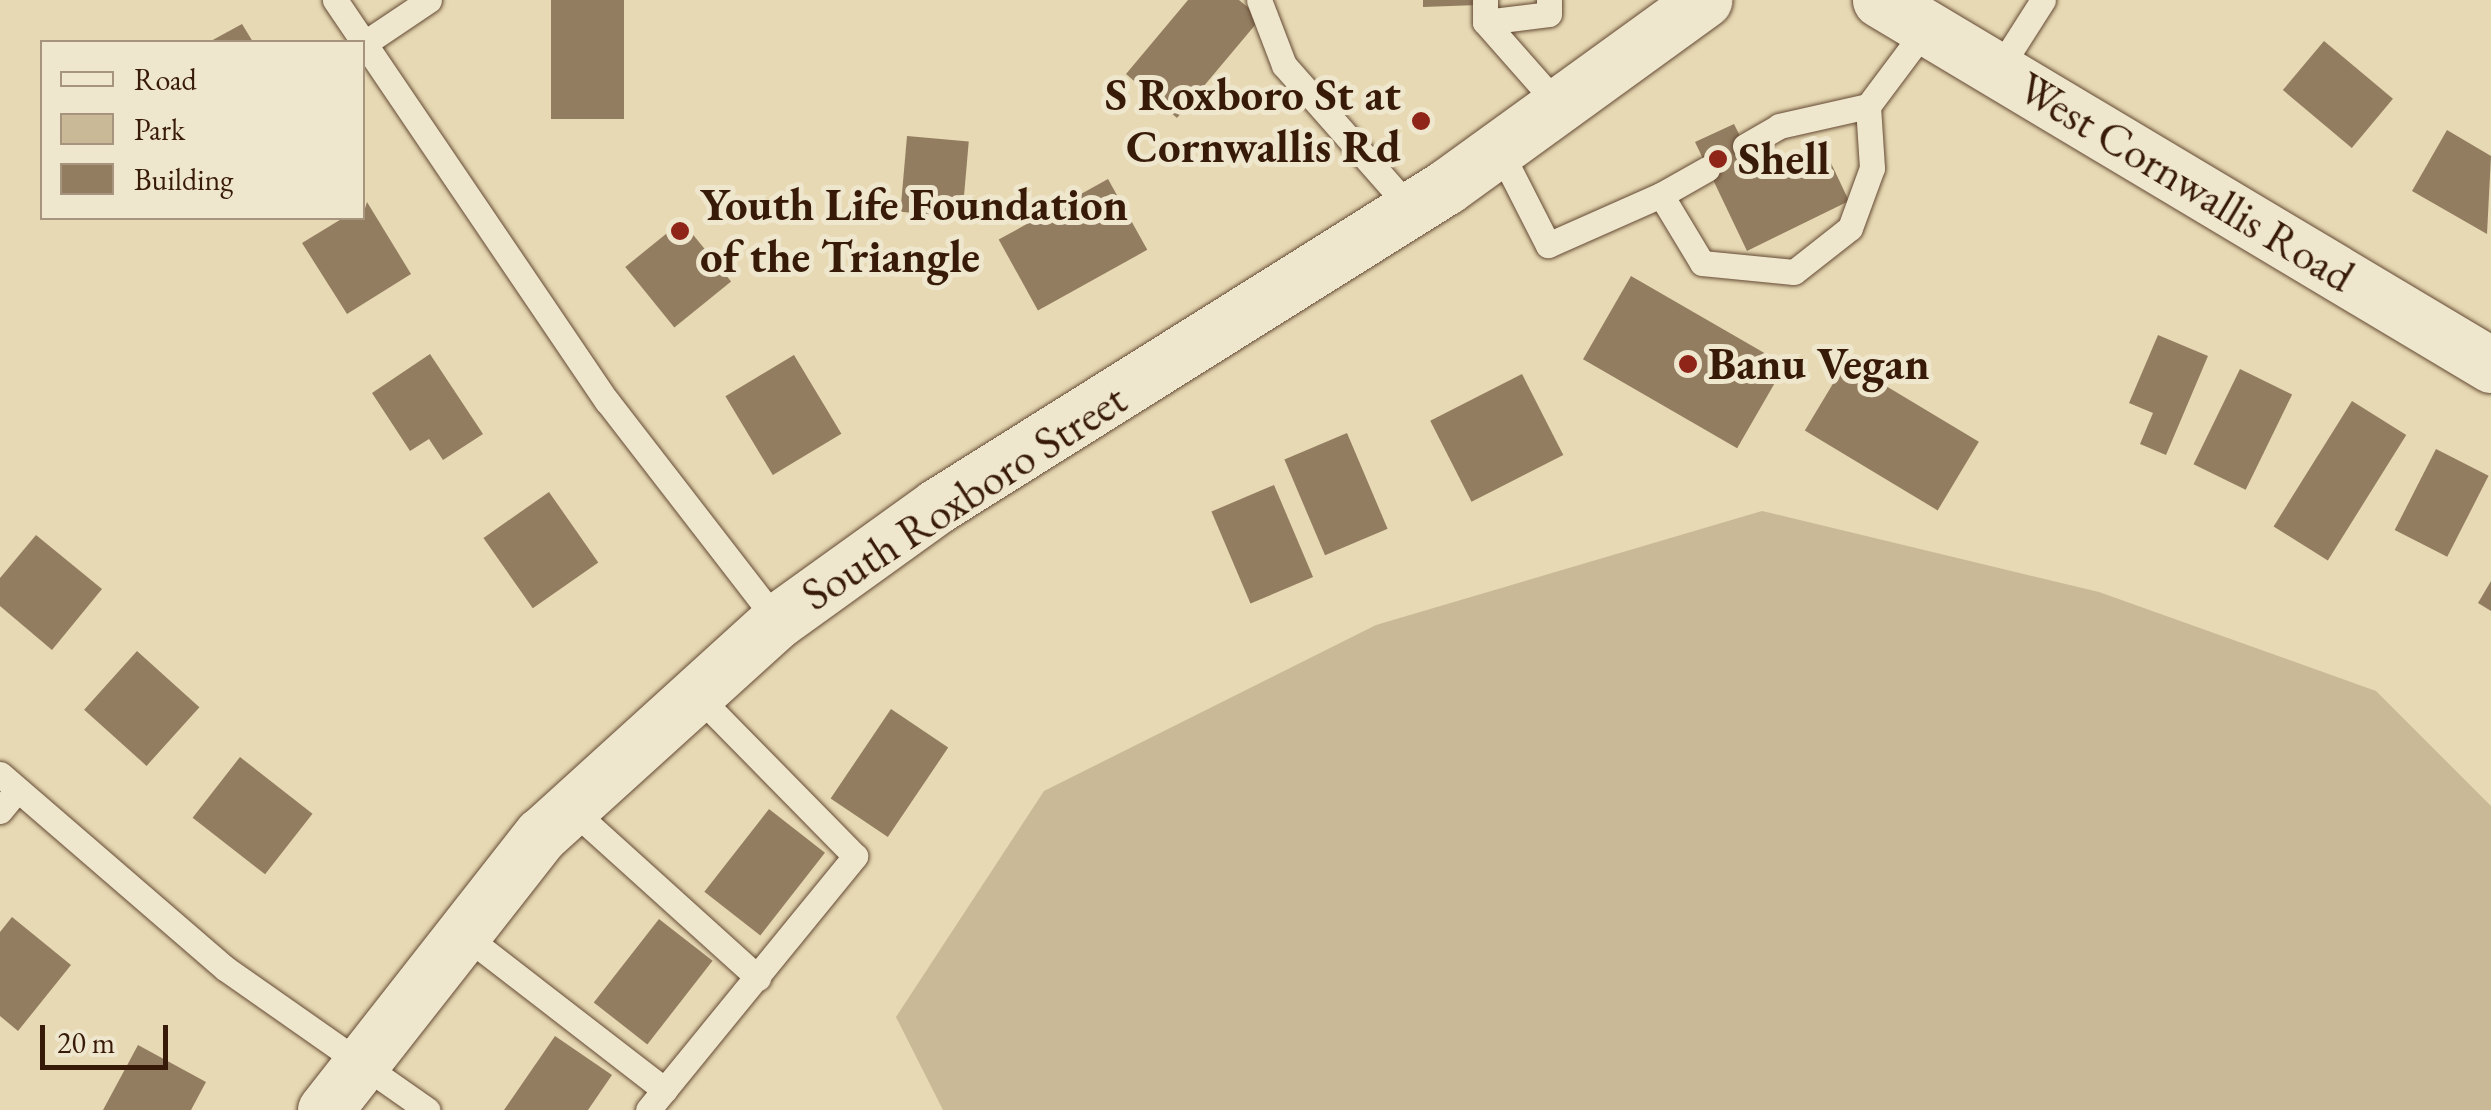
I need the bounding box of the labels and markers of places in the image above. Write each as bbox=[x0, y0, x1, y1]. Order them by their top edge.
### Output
place label: S Roxboro St at Cornwallis Rd bbox=[1105, 68, 1401, 174]
marker: S Roxboro St at Cornwallis Rd bbox=[1410, 110, 1432, 132]
place label: Shell bbox=[1738, 132, 1830, 186]
marker: Shell bbox=[1707, 148, 1729, 170]
place label: Youth Life Foundation of the Triangle bbox=[700, 178, 1128, 284]
marker: Youth Life Foundation of the Triangle bbox=[669, 220, 691, 242]
place label: Banu Vegan bbox=[1708, 337, 1930, 391]
marker: Banu Vegan bbox=[1677, 353, 1699, 375]

